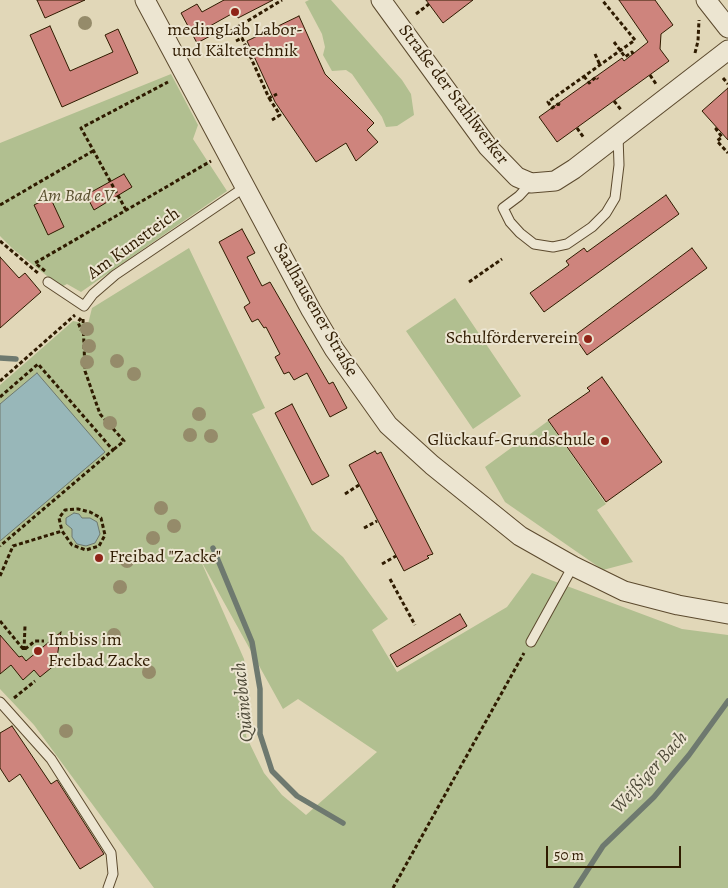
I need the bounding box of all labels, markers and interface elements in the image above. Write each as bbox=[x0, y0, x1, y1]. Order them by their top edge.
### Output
marker: medingLab Labor- und Kältetechnik bbox=[229, 6, 241, 18]
place label: medingLab Labor- und Kältetechnik bbox=[167, 20, 303, 62]
street label: Straße der Stahlwerker bbox=[393, 21, 513, 169]
park label: Am Bad e.V. bbox=[38, 186, 118, 208]
street label: Am Kunstteich bbox=[84, 203, 184, 285]
street label: Saalhausener Straße bbox=[268, 239, 362, 381]
place label: Schulförderverein bbox=[446, 328, 578, 350]
marker: Schulförderverein bbox=[582, 333, 594, 345]
place label: Glückauf-Grundschule bbox=[427, 430, 595, 452]
marker: Glückauf-Grundschule bbox=[599, 435, 611, 447]
place label: Freibad "Zacke" bbox=[109, 547, 221, 569]
marker: Freibad "Zacke" bbox=[93, 552, 105, 564]
place label: Imbiss im Freibad Zacke bbox=[48, 630, 150, 672]
marker: Imbiss im Freibad Zacke bbox=[32, 645, 44, 657]
water label: Quänebach bbox=[228, 661, 260, 743]
water label: Weißiger Bach bbox=[607, 727, 693, 819]
scale bar bbox=[548, 836, 683, 868]
text: 50 m bbox=[554, 845, 584, 865]

